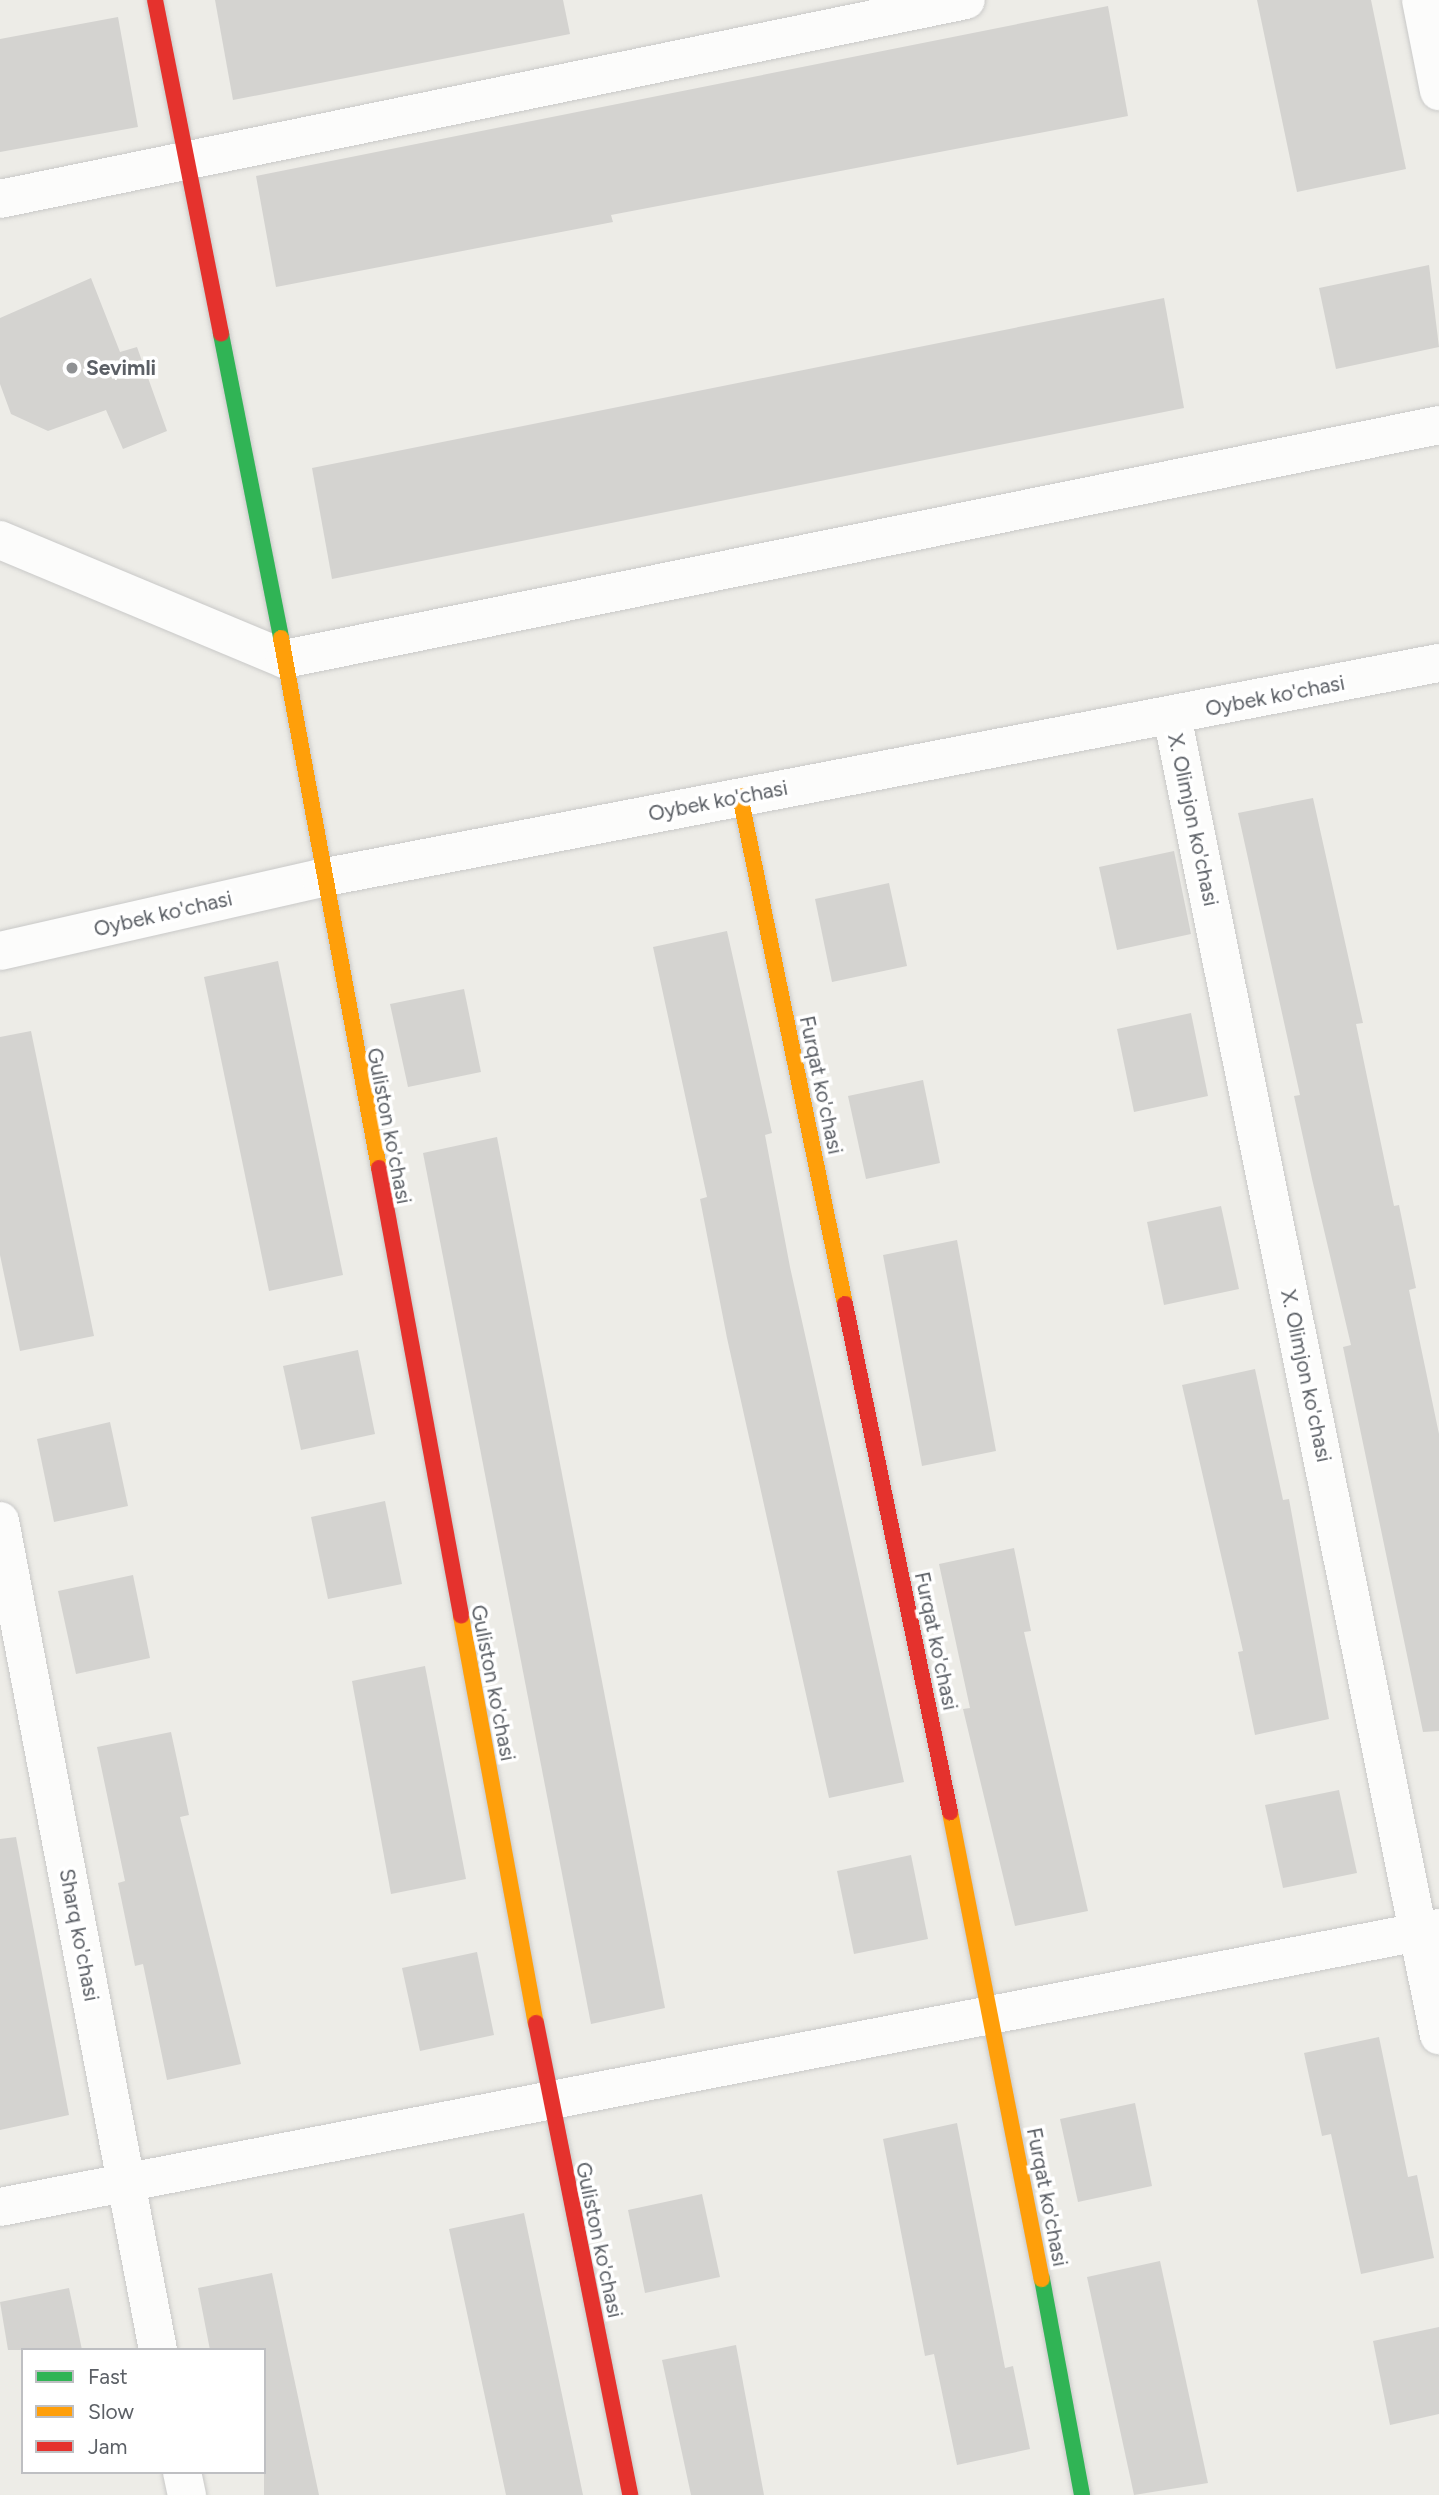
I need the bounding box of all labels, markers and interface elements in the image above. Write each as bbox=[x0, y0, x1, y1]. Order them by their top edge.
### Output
place label: Sevimli bbox=[86, 355, 156, 381]
marker: Sevimli bbox=[64, 360, 80, 376]
street label: Oybek ko'chasi bbox=[1203, 670, 1347, 722]
street label: X. Olimjon ko'chasi bbox=[1162, 731, 1224, 909]
street label: Oybek ko'chasi bbox=[646, 775, 790, 827]
street label: Oybek ko'chasi bbox=[91, 886, 235, 942]
street label: Furqat ko'chasi bbox=[794, 1014, 848, 1156]
street label: Guliston ko'chasi bbox=[361, 1046, 417, 1206]
street label: X. Olimjon ko'chasi bbox=[1275, 1287, 1337, 1465]
street label: Furqat ko'chasi bbox=[909, 1570, 963, 1712]
street label: Guliston ko'chasi bbox=[465, 1603, 521, 1763]
street label: Sharq ko'chasi bbox=[54, 1867, 104, 2003]
street label: Furqat ko'chasi bbox=[1021, 2126, 1073, 2268]
street label: Guliston ko'chasi bbox=[570, 2160, 628, 2320]
legend bbox=[21, 2348, 266, 2474]
text: Fast bbox=[88, 2364, 128, 2389]
text: Slow bbox=[88, 2399, 134, 2424]
text: Jam bbox=[88, 2434, 127, 2459]

